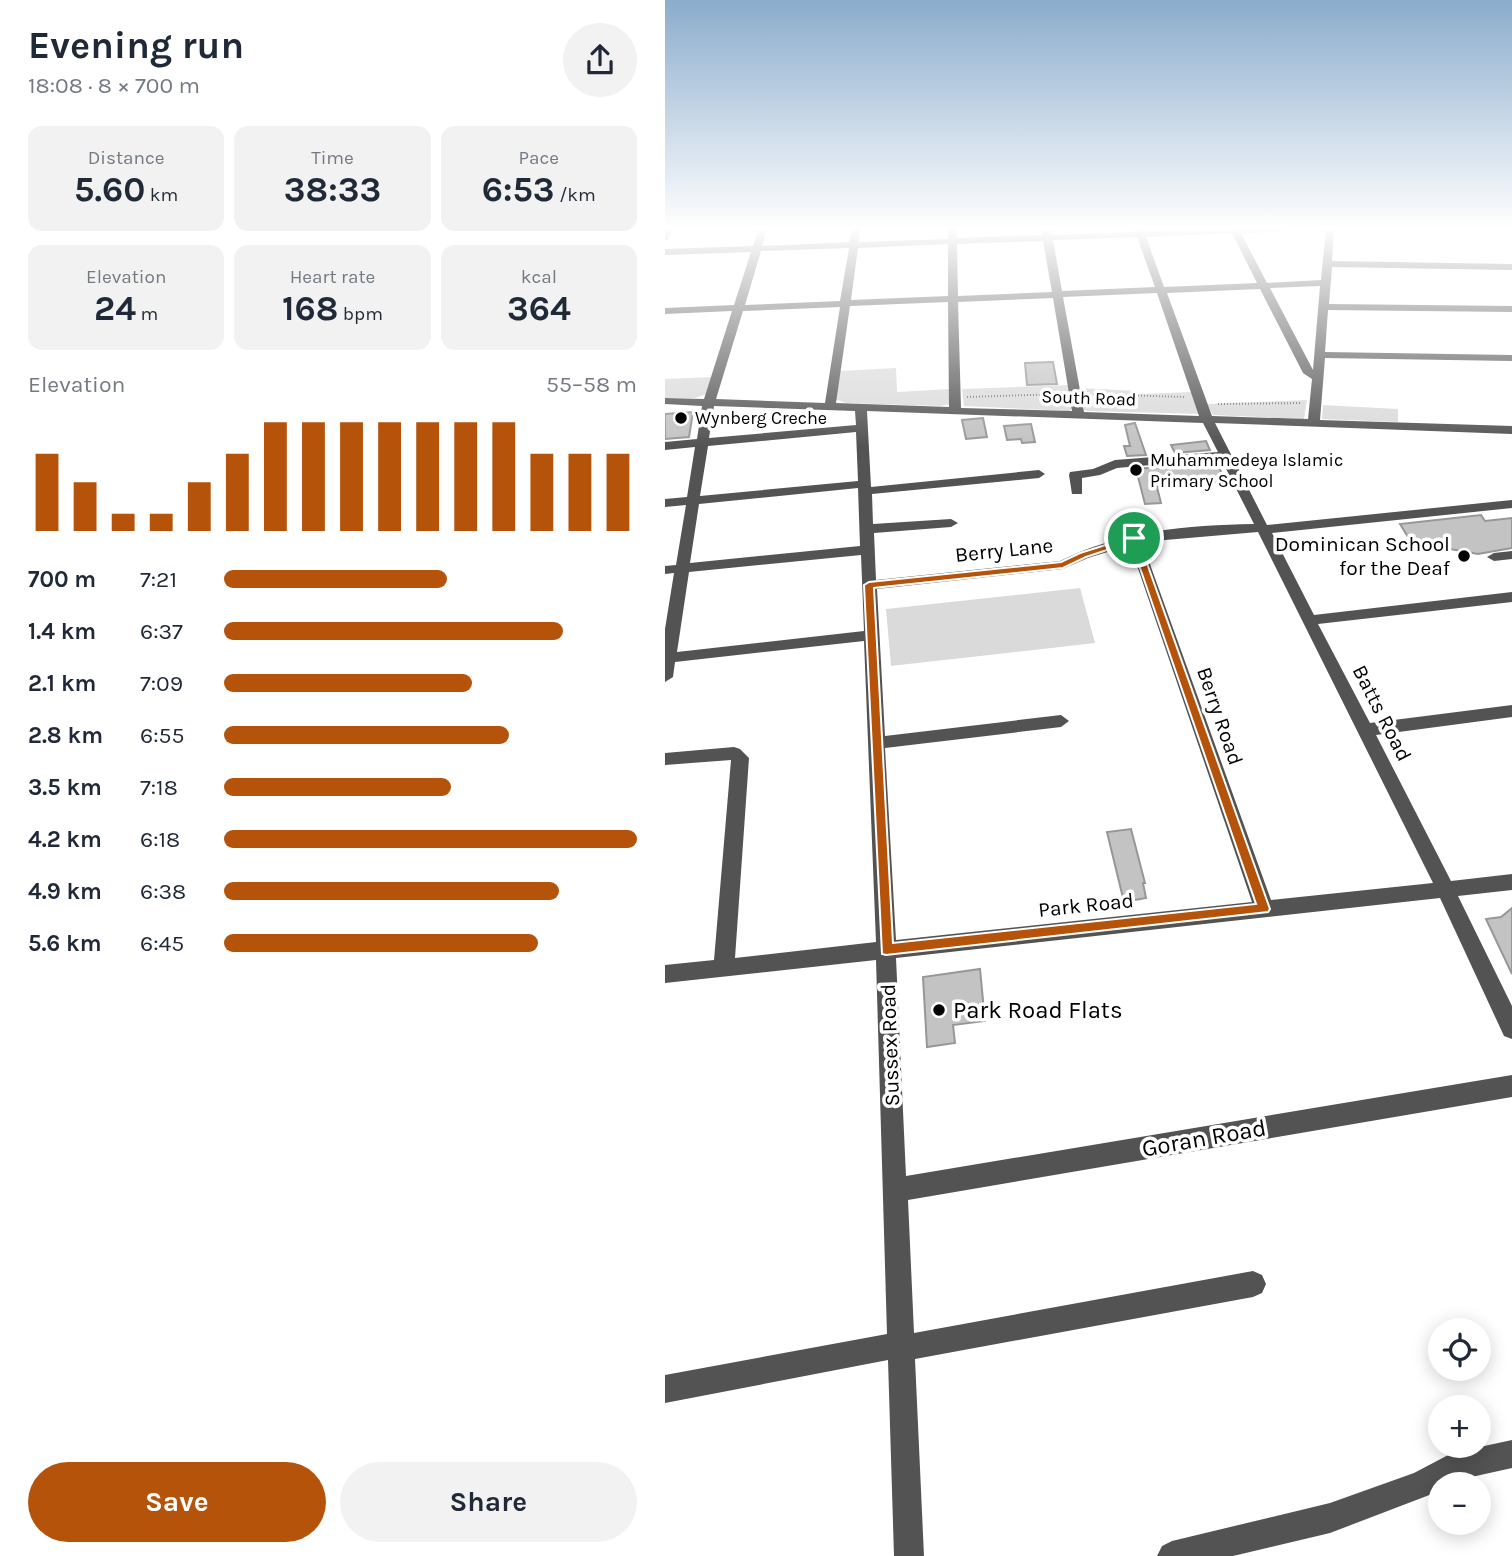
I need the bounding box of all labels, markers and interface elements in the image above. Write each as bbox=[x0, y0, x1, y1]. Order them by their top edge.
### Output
text: Evening run bbox=[28, 23, 244, 68]
button: share bbox=[563, 23, 637, 97]
text: 18:08 · 8 × 700 m bbox=[28, 72, 200, 99]
text: Distance bbox=[88, 147, 165, 169]
text: Time bbox=[311, 147, 354, 169]
text: Pace bbox=[519, 147, 559, 169]
text: 5.60 bbox=[74, 169, 145, 210]
text: 38:33 bbox=[284, 169, 381, 210]
text: 6:53 bbox=[482, 169, 555, 210]
text: km bbox=[145, 184, 178, 206]
text: /km bbox=[555, 184, 596, 206]
text: Elevation bbox=[86, 266, 166, 288]
text: Heart rate bbox=[290, 266, 375, 288]
text: kcal bbox=[521, 266, 557, 288]
text: 24 bbox=[94, 288, 136, 329]
text: 168 bbox=[282, 288, 338, 329]
text: 364 bbox=[507, 288, 571, 329]
text: m bbox=[136, 303, 158, 325]
text: bpm bbox=[338, 303, 383, 325]
text: Elevation bbox=[28, 371, 125, 398]
text: 55–58 m bbox=[546, 371, 637, 398]
street label: South Road bbox=[1041, 385, 1137, 411]
place label: Wynberg Creche bbox=[695, 407, 827, 429]
marker: Wynberg Creche bbox=[673, 410, 689, 426]
place label: Muhammedeya Islamic Primary School bbox=[1150, 449, 1343, 492]
marker: Muhammedeya Islamic Primary School bbox=[1128, 462, 1144, 478]
pin bbox=[1104, 508, 1164, 568]
icon: arrive bbox=[1115, 519, 1153, 557]
place label: Dominican School for the Deaf bbox=[1275, 532, 1451, 580]
street label: Berry Lane bbox=[954, 533, 1054, 567]
marker: Dominican School for the Deaf bbox=[1456, 548, 1472, 564]
text: 700 m bbox=[28, 566, 96, 593]
text: 7:21 bbox=[140, 566, 177, 593]
text: 1.4 km bbox=[28, 618, 96, 645]
text: 6:37 bbox=[140, 618, 183, 645]
street label: Batts Road bbox=[1348, 661, 1416, 765]
street label: Berry Road bbox=[1192, 664, 1248, 768]
text: 2.1 km bbox=[28, 670, 96, 697]
text: 7:09 bbox=[140, 670, 183, 697]
text: 2.8 km bbox=[28, 722, 103, 749]
text: 6:55 bbox=[140, 722, 184, 749]
text: 3.5 km bbox=[28, 774, 102, 801]
text: 7:18 bbox=[140, 774, 178, 801]
text: 4.2 km bbox=[28, 826, 102, 853]
text: 6:18 bbox=[140, 826, 180, 853]
text: 4.9 km bbox=[28, 878, 102, 905]
text: 6:38 bbox=[140, 878, 186, 905]
street label: Park Road bbox=[1037, 888, 1135, 922]
text: 5.6 km bbox=[28, 930, 102, 957]
text: 6:45 bbox=[140, 930, 184, 957]
street label: Sussex Road bbox=[876, 983, 904, 1107]
place label: Park Road Flats bbox=[953, 996, 1123, 1024]
marker: Park Road Flats bbox=[931, 1002, 947, 1018]
street label: Goran Road bbox=[1140, 1113, 1268, 1163]
map controls bbox=[1428, 1318, 1491, 1535]
button: locate bbox=[1428, 1318, 1491, 1381]
button: + bbox=[1428, 1395, 1491, 1458]
button: Save bbox=[28, 1462, 326, 1542]
button: Share bbox=[340, 1462, 637, 1542]
button: − bbox=[1428, 1472, 1491, 1535]

